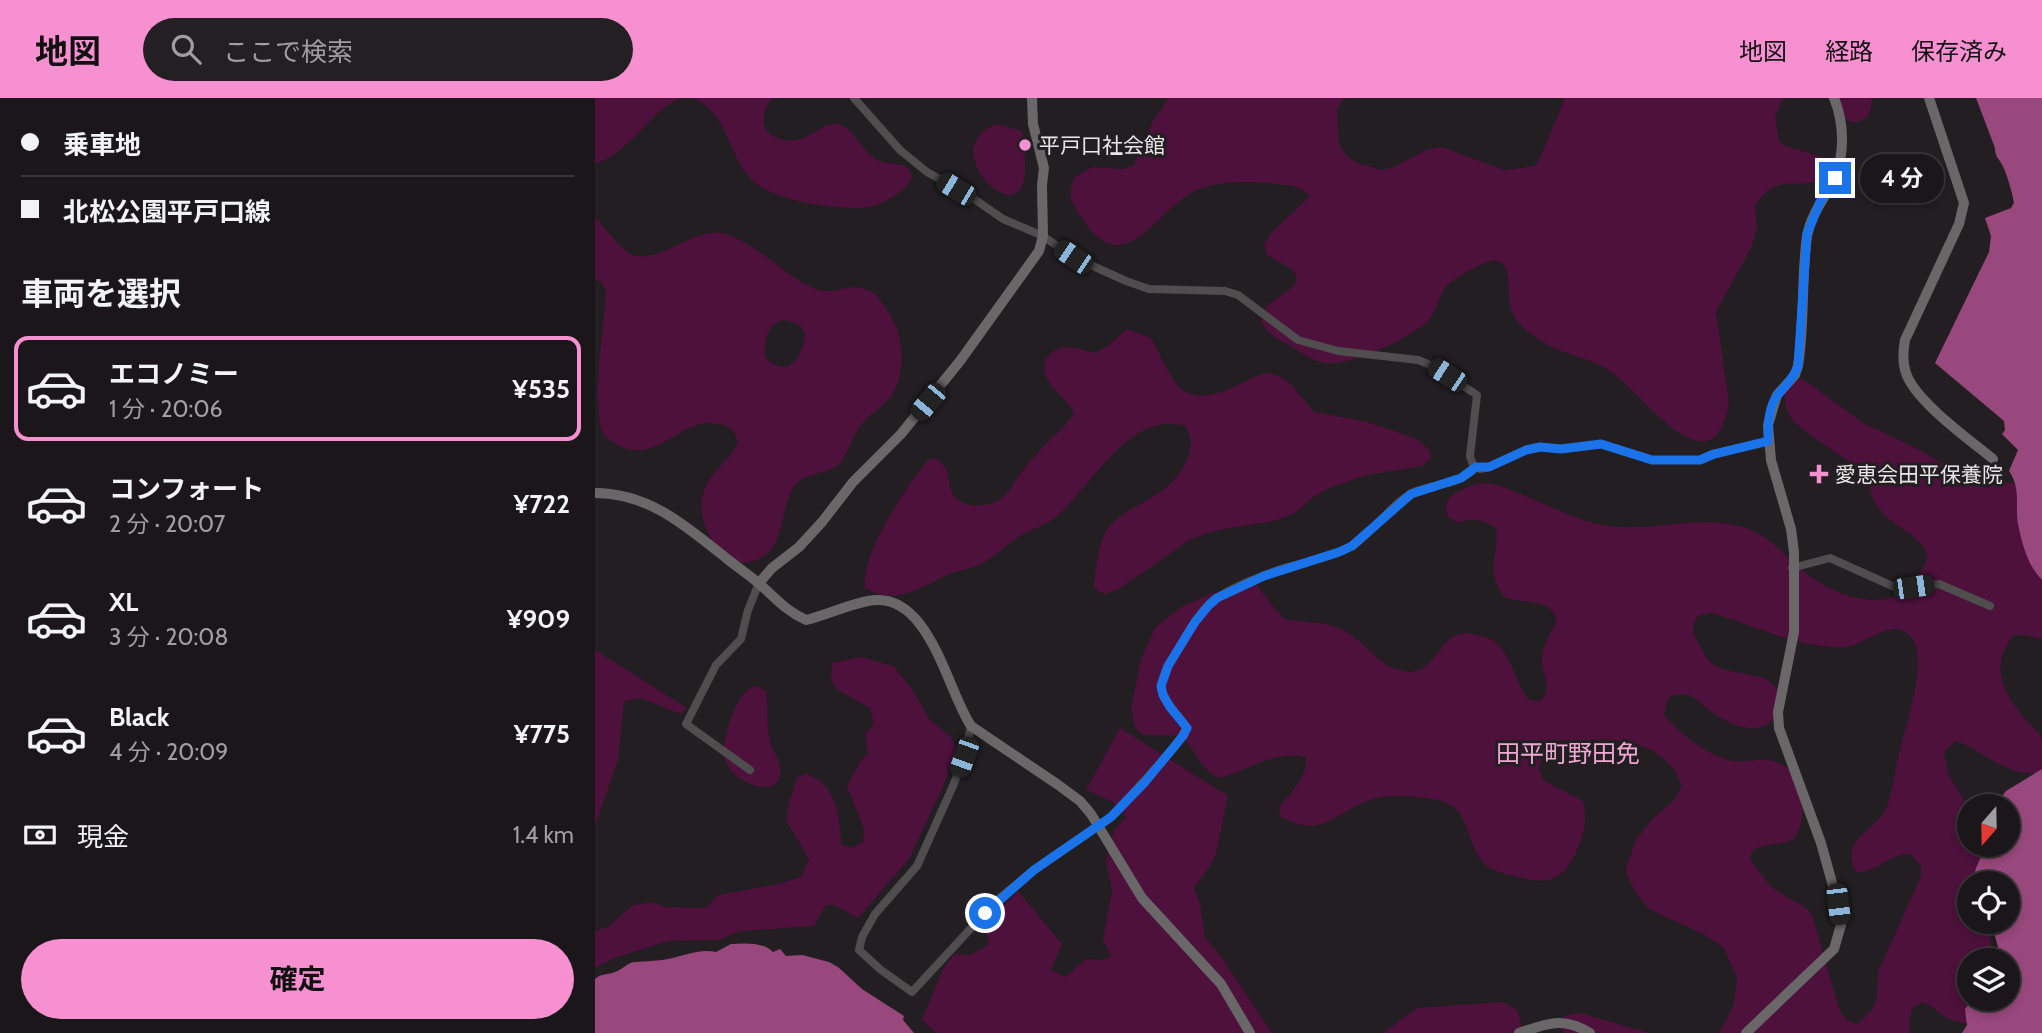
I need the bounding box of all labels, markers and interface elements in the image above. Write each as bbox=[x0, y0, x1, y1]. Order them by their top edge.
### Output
search box bbox=[143, 18, 633, 81]
icon: search bbox=[167, 30, 205, 68]
text: 地図 bbox=[35, 31, 101, 71]
text: ここで検索 bbox=[223, 36, 353, 68]
text: 地図 bbox=[1739, 37, 1787, 66]
text: 経路 bbox=[1825, 37, 1873, 66]
text: 保存済み bbox=[1911, 37, 2007, 66]
text: 乗車地 bbox=[63, 129, 141, 161]
place label: 平戸口社会館 bbox=[1039, 133, 1165, 158]
marker: 平戸口社会館 bbox=[1017, 137, 1033, 153]
callout: 4 分 bbox=[1859, 154, 1943, 202]
route end bbox=[1819, 162, 1851, 194]
text: 4 分 bbox=[1881, 164, 1923, 192]
car bbox=[933, 169, 980, 209]
text: 北松公園平戸口線 bbox=[63, 196, 271, 228]
car bbox=[1050, 237, 1097, 277]
text: 車両を選択 bbox=[21, 274, 181, 313]
car bbox=[1424, 355, 1471, 395]
icon: car bbox=[25, 357, 88, 420]
text: エコノミー bbox=[109, 358, 239, 390]
text: ¥535 bbox=[512, 373, 570, 405]
car bbox=[907, 379, 950, 425]
text: 1 分 · 20:06 bbox=[109, 395, 223, 423]
place label: 愛恵会田平保養院 bbox=[1835, 462, 2003, 487]
marker: 愛恵会田平保養院 bbox=[1809, 464, 1829, 484]
icon: car bbox=[25, 472, 88, 535]
text: コンフォート bbox=[109, 473, 264, 505]
text: ¥722 bbox=[514, 488, 570, 520]
text: 2 分 · 20:07 bbox=[109, 510, 225, 538]
car bbox=[1891, 574, 1936, 600]
text: XL bbox=[109, 586, 138, 618]
icon: car bbox=[25, 587, 88, 650]
text: ¥909 bbox=[507, 603, 570, 635]
text: 3 分 · 20:08 bbox=[109, 623, 228, 651]
text: Black bbox=[109, 701, 169, 733]
icon: car bbox=[25, 702, 88, 765]
text: ¥775 bbox=[514, 718, 570, 750]
car bbox=[947, 734, 982, 780]
text: 4 分 · 20:09 bbox=[109, 738, 228, 766]
district label: 田平町野田免 bbox=[1496, 739, 1640, 768]
north arrow bbox=[1957, 794, 2019, 858]
map controls bbox=[1957, 794, 2020, 1011]
icon: cash bbox=[21, 816, 59, 854]
text: 現金 bbox=[77, 821, 129, 853]
text: 1.4 km bbox=[513, 821, 574, 849]
button: locate bbox=[1957, 871, 2020, 934]
car bbox=[1826, 882, 1851, 926]
route start bbox=[969, 897, 1001, 929]
button: 確定 bbox=[21, 939, 574, 1019]
button: layers bbox=[1957, 948, 2020, 1011]

